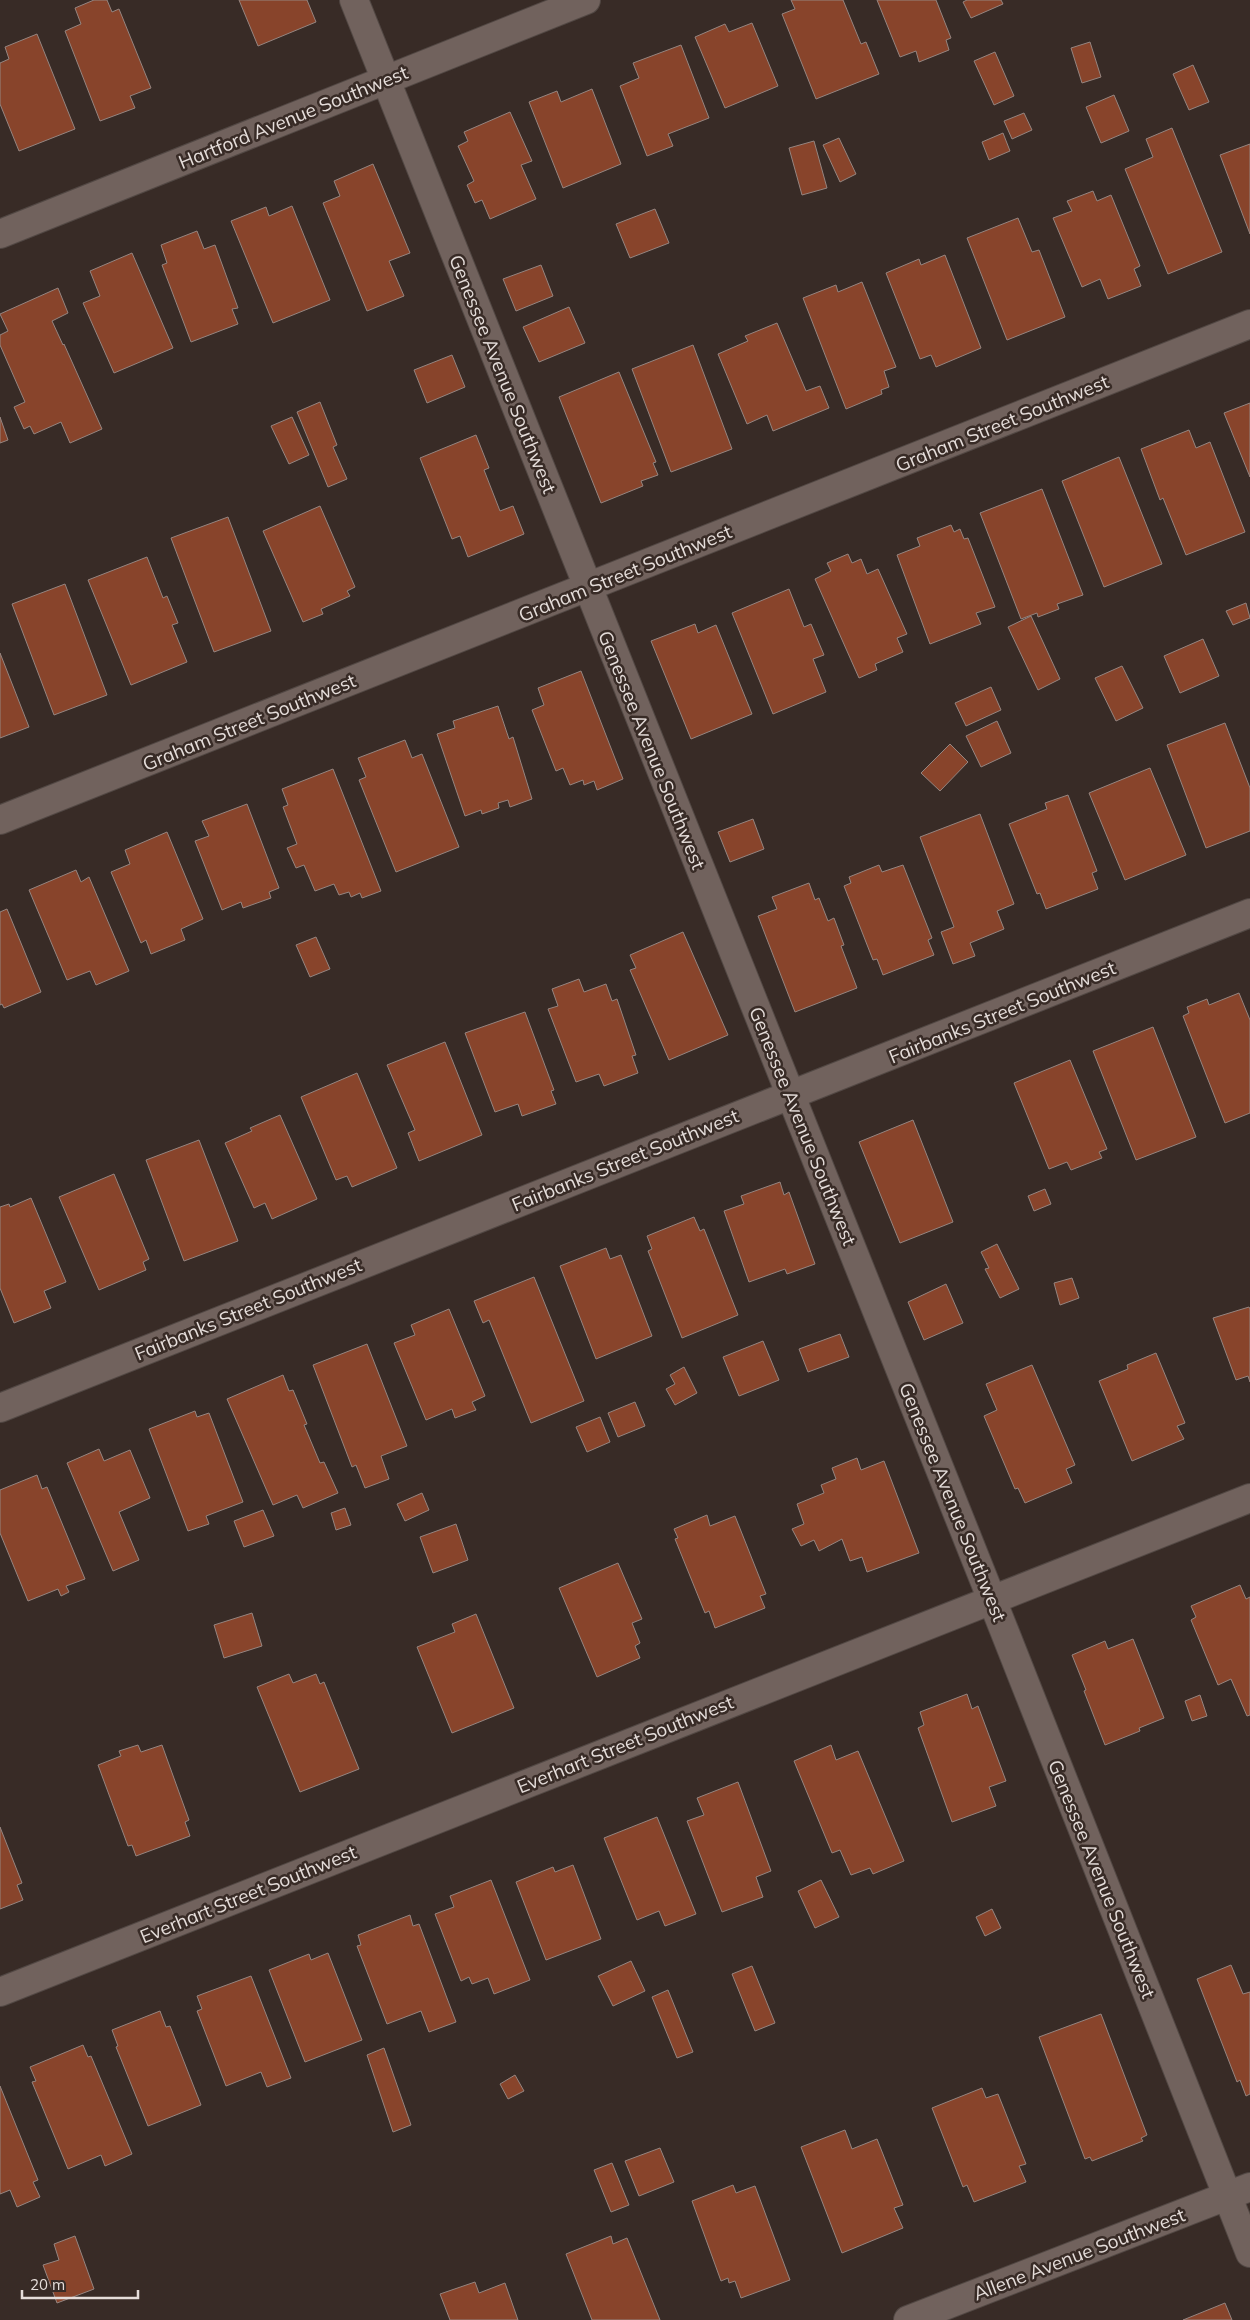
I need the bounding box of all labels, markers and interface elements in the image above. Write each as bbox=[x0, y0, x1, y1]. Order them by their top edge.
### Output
street label: Hartford Avenue Southwest bbox=[175, 60, 412, 174]
street label: Genessee Avenue Southwest bbox=[444, 251, 562, 497]
street label: Graham Street Southwest bbox=[892, 369, 1112, 477]
street label: Graham Street Southwest bbox=[515, 519, 735, 627]
street label: Genessee Avenue Southwest bbox=[593, 627, 711, 873]
street label: Graham Street Southwest bbox=[139, 668, 359, 776]
street label: Fairbanks Street Southwest bbox=[885, 955, 1119, 1069]
street label: Genessee Avenue Southwest bbox=[744, 1003, 862, 1249]
street label: Fairbanks Street Southwest bbox=[508, 1103, 742, 1217]
street label: Fairbanks Street Southwest bbox=[131, 1252, 365, 1366]
street label: Genessee Avenue Southwest bbox=[894, 1379, 1012, 1625]
street label: Everhart Street Southwest bbox=[513, 1689, 737, 1798]
street label: Genessee Avenue Southwest bbox=[1043, 1756, 1161, 2002]
street label: Everhart Street Southwest bbox=[136, 1839, 360, 1948]
street label: Allene Avenue Southwest bbox=[970, 2202, 1189, 2306]
scale bar bbox=[22, 2268, 139, 2300]
text: 20 m bbox=[30, 2275, 65, 2294]

